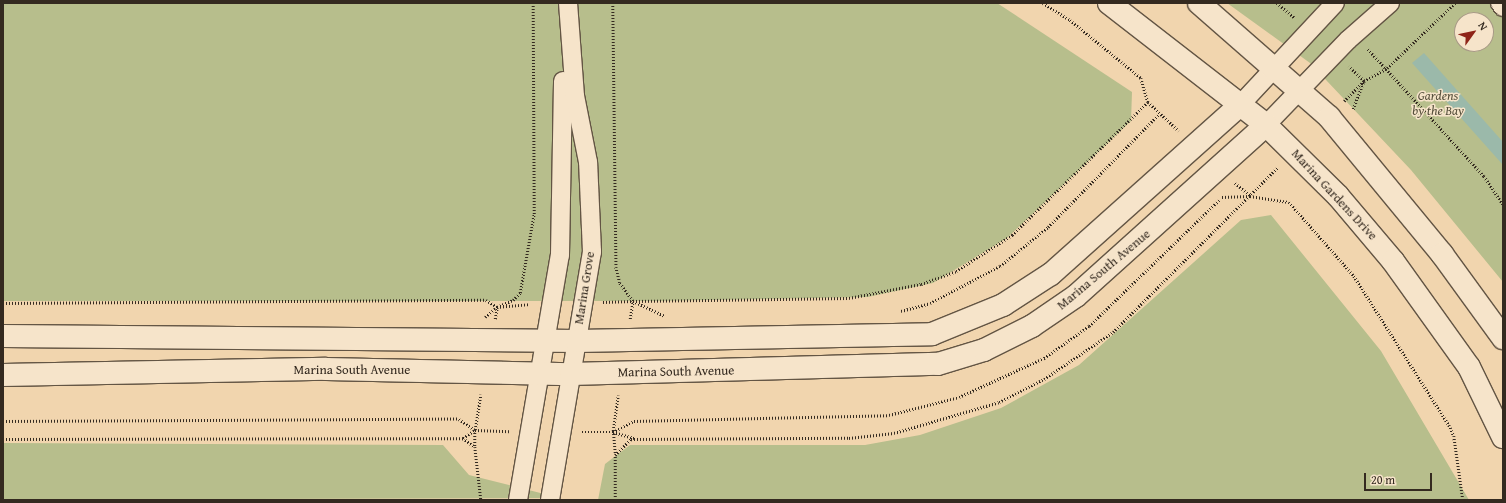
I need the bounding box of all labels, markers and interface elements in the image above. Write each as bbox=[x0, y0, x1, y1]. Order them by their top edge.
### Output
north arrow bbox=[1454, 12, 1494, 52]
text: N bbox=[1475, 19, 1492, 33]
park label: Gardens by the Bay bbox=[1412, 89, 1464, 120]
street label: Marina Gardens Drive bbox=[1288, 146, 1380, 244]
street label: Marina South Avenue bbox=[1054, 226, 1154, 314]
street label: Marina Grove bbox=[572, 250, 598, 326]
street label: Marina South Avenue bbox=[294, 362, 410, 378]
street label: Marina South Avenue bbox=[617, 363, 735, 381]
scale bar bbox=[1366, 465, 1434, 491]
text: 20 m bbox=[1371, 471, 1395, 488]

